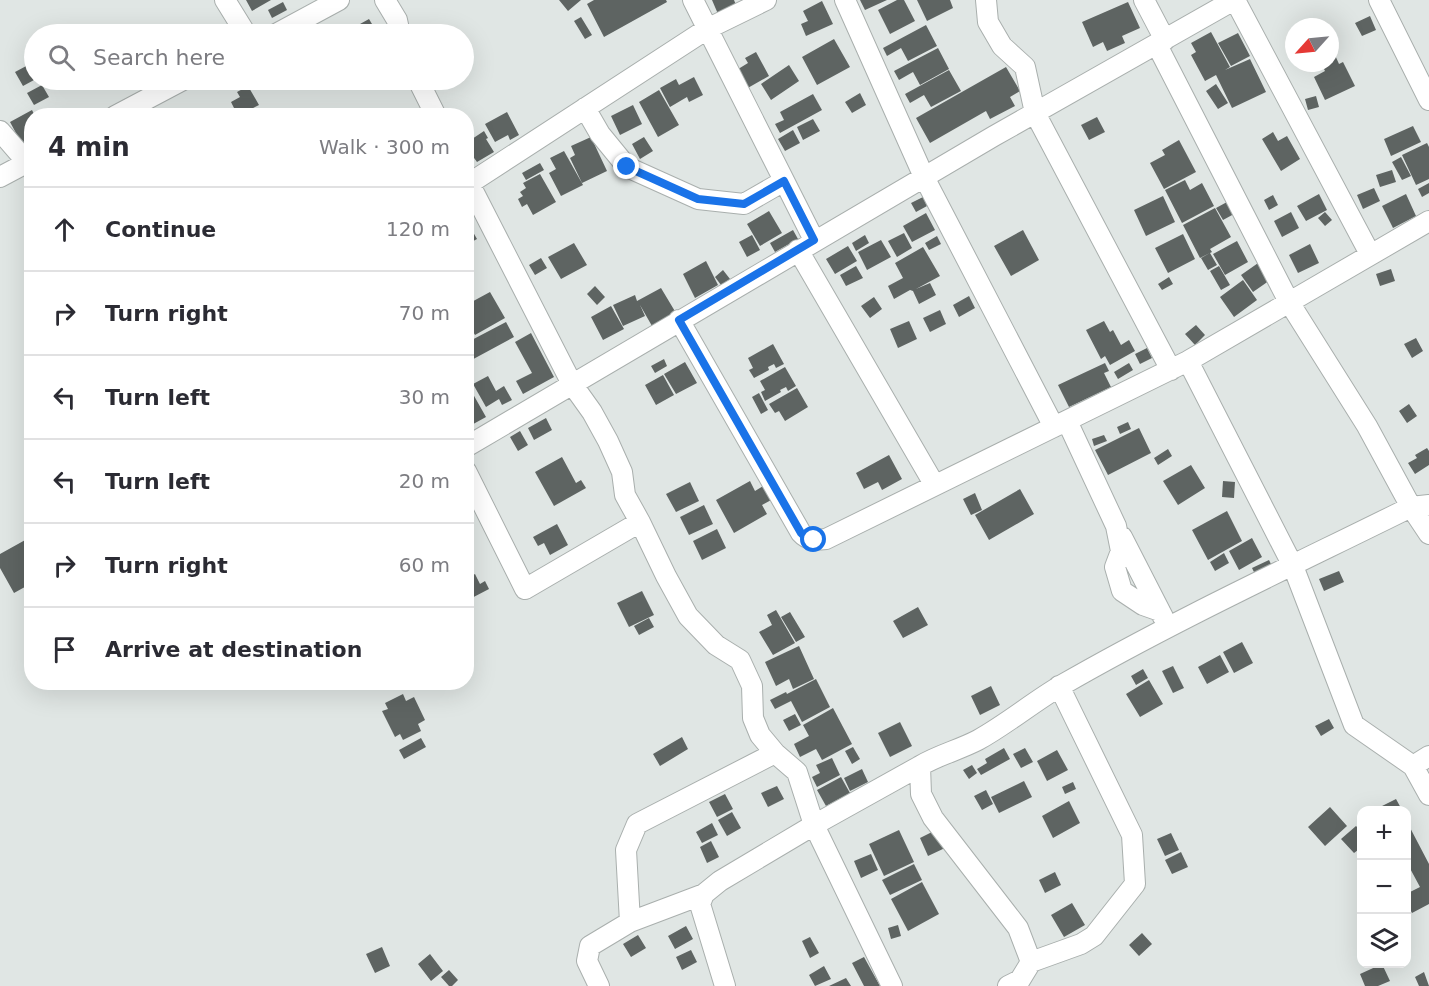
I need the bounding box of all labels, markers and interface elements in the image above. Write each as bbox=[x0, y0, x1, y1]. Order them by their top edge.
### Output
north arrow bbox=[1285, 18, 1339, 72]
search box bbox=[24, 24, 474, 90]
icon: search bbox=[45, 41, 78, 74]
text: Search here bbox=[93, 45, 225, 70]
text: 4 min bbox=[48, 132, 130, 162]
text: Walk · 300 m bbox=[319, 135, 450, 159]
route end bbox=[613, 153, 639, 179]
icon: ahead bbox=[48, 213, 81, 246]
text: Continue bbox=[105, 217, 216, 242]
text: 120 m bbox=[386, 217, 450, 241]
icon: right bbox=[48, 297, 81, 330]
text: Turn right bbox=[105, 301, 228, 326]
text: 70 m bbox=[399, 301, 450, 325]
icon: left bbox=[48, 381, 81, 414]
text: Turn left bbox=[105, 385, 210, 410]
text: 30 m bbox=[399, 385, 450, 409]
icon: left bbox=[48, 465, 81, 498]
text: Turn left bbox=[105, 469, 210, 494]
text: 20 m bbox=[399, 469, 450, 493]
route start bbox=[800, 526, 826, 552]
icon: right bbox=[48, 549, 81, 582]
text: Turn right bbox=[105, 553, 228, 578]
text: 60 m bbox=[399, 553, 450, 577]
icon: arrive bbox=[48, 633, 81, 666]
text: Arrive at destination bbox=[105, 637, 362, 662]
map controls bbox=[1357, 806, 1411, 968]
button: + bbox=[1357, 806, 1411, 860]
button: − bbox=[1357, 860, 1411, 914]
button: layers bbox=[1357, 914, 1411, 968]

